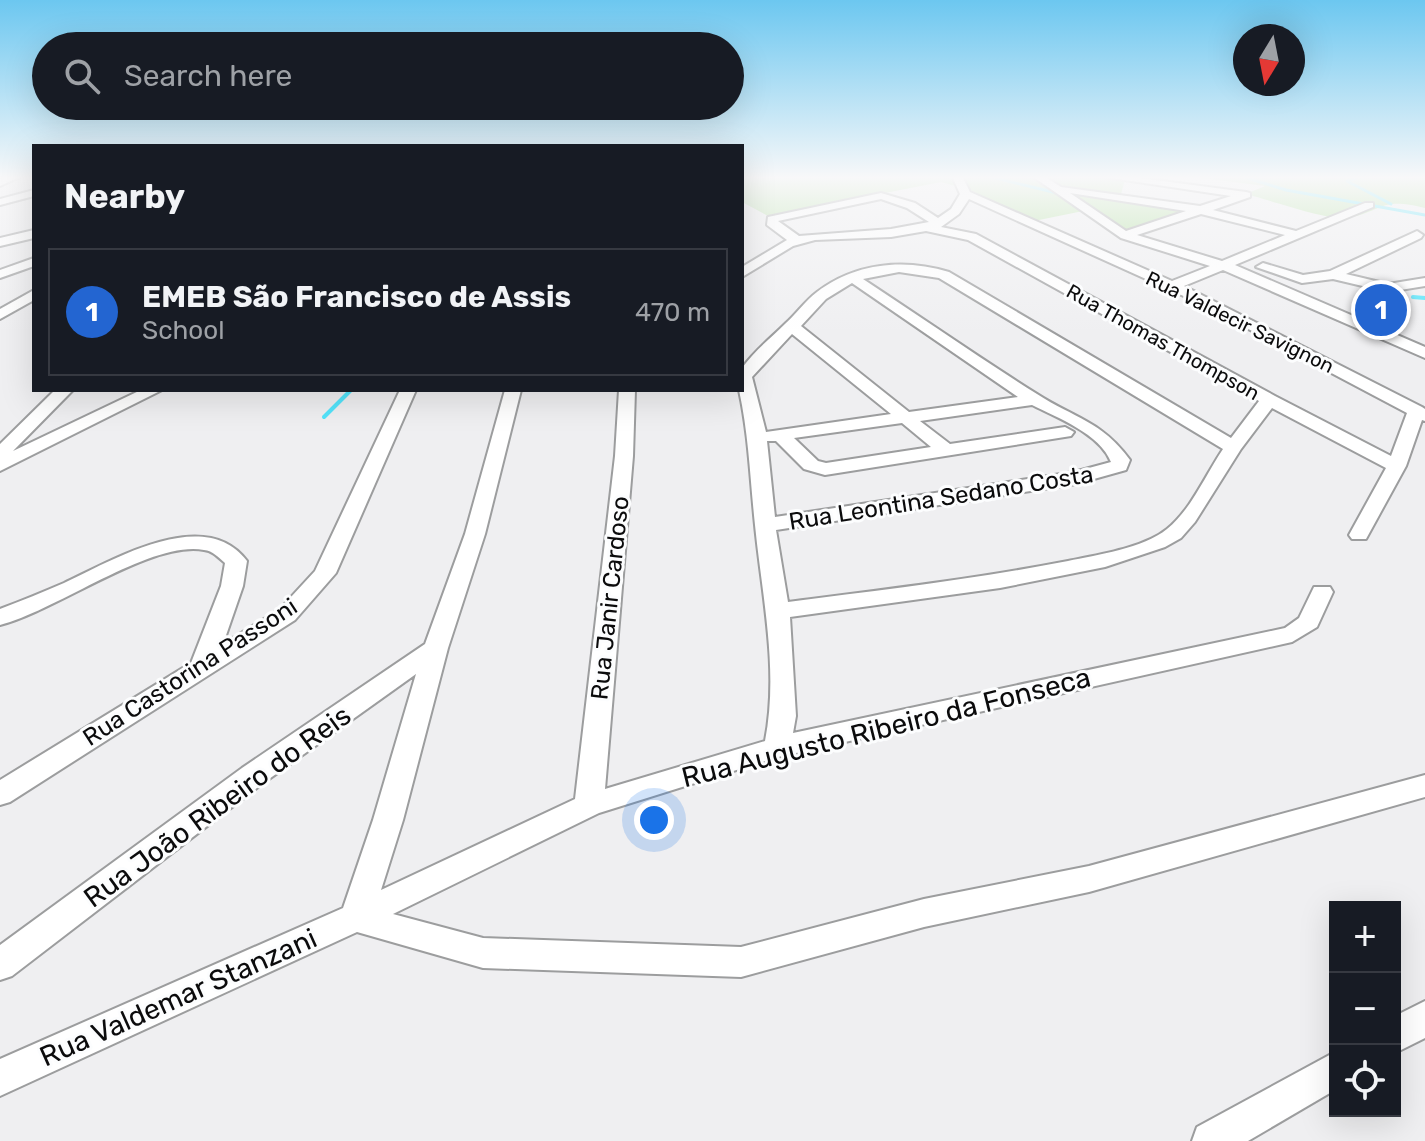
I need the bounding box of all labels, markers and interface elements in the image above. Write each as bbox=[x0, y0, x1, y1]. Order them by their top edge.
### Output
north arrow bbox=[1233, 24, 1305, 96]
search box bbox=[32, 32, 744, 120]
icon: search bbox=[60, 54, 104, 98]
text: Search here bbox=[124, 58, 292, 94]
text: Nearby bbox=[64, 176, 185, 217]
street label: Rua Valdecir Savignon bbox=[1142, 266, 1338, 378]
text: EMEB São Francisco de Assis bbox=[142, 279, 571, 315]
street label: Rua Thomas Thompson bbox=[1062, 279, 1264, 405]
pin: 1 bbox=[1355, 280, 1407, 340]
text: 1 bbox=[86, 297, 98, 328]
text: 470 m bbox=[635, 297, 710, 328]
text: School bbox=[142, 315, 225, 346]
street label: Rua Leontina Sedano Costa bbox=[787, 460, 1095, 536]
street label: Rua Janir Cardoso bbox=[585, 495, 635, 701]
street label: Rua Castorina Passoni bbox=[78, 592, 302, 752]
street label: Rua Augusto Ribeiro da Fonseca bbox=[678, 661, 1094, 794]
street label: Rua João Ribeiro do Reis bbox=[77, 698, 357, 914]
your location bbox=[634, 800, 674, 840]
map controls bbox=[1329, 901, 1401, 1117]
button: + bbox=[1329, 901, 1401, 973]
street label: Rua Valdemar Stanzani bbox=[35, 921, 322, 1073]
button: − bbox=[1329, 973, 1401, 1045]
button: locate bbox=[1329, 1045, 1401, 1117]

